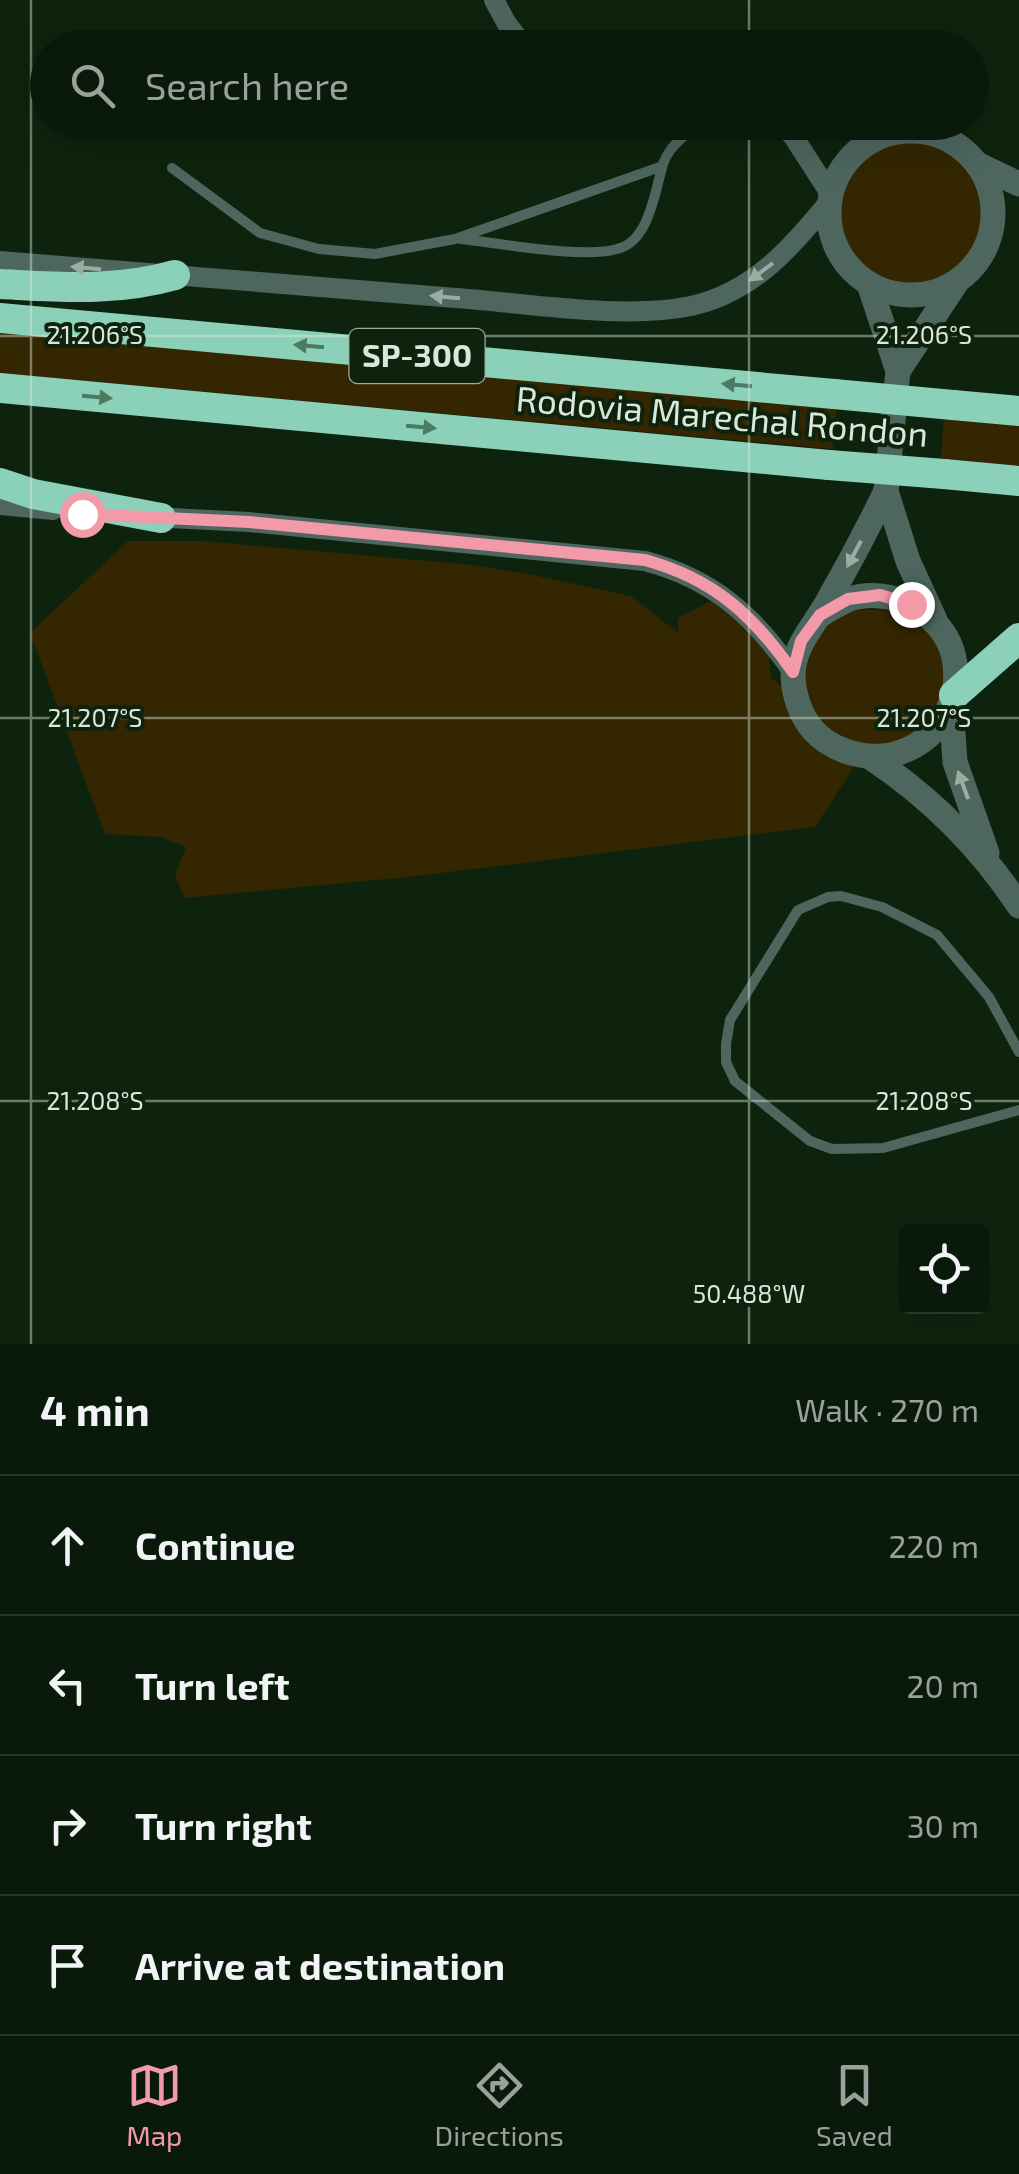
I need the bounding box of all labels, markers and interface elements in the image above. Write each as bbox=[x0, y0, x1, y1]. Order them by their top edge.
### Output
search box bbox=[30, 30, 989, 140]
icon: search bbox=[65, 58, 120, 113]
text: Search here bbox=[145, 62, 349, 108]
one-way arrow bbox=[70, 259, 102, 275]
one-way arrow bbox=[748, 262, 774, 282]
one-way arrow bbox=[429, 288, 461, 304]
text: 21.206°S bbox=[47, 319, 143, 349]
text: 21.206°S bbox=[876, 319, 972, 349]
road number: SP-300 bbox=[350, 329, 484, 383]
one-way arrow bbox=[293, 338, 325, 354]
street label: Rodovia Marechal Rondon bbox=[514, 376, 930, 454]
one-way arrow bbox=[721, 377, 753, 393]
one-way arrow bbox=[82, 390, 114, 406]
one-way arrow bbox=[405, 419, 437, 435]
route start bbox=[60, 492, 106, 538]
one-way arrow bbox=[846, 539, 863, 568]
route end bbox=[889, 582, 935, 628]
text: 21.207°S bbox=[48, 702, 142, 732]
text: 21.207°S bbox=[877, 702, 971, 732]
one-way arrow bbox=[955, 770, 970, 800]
text: 21.208°S bbox=[46, 1085, 144, 1115]
text: 21.208°S bbox=[875, 1085, 973, 1115]
map controls bbox=[899, 1224, 989, 1314]
button: locate bbox=[899, 1224, 989, 1314]
text: 50.488°W bbox=[693, 1278, 805, 1308]
text: 4 min bbox=[40, 1384, 150, 1434]
text: Walk · 270 m bbox=[795, 1390, 979, 1428]
icon: ahead bbox=[40, 1518, 95, 1573]
text: Continue bbox=[135, 1522, 295, 1568]
text: 220 m bbox=[889, 1526, 979, 1564]
icon: left bbox=[40, 1658, 95, 1713]
text: Turn left bbox=[135, 1662, 290, 1708]
text: 20 m bbox=[907, 1666, 979, 1704]
icon: right bbox=[40, 1798, 95, 1853]
text: Turn right bbox=[135, 1802, 312, 1848]
text: 30 m bbox=[907, 1806, 979, 1844]
icon: arrive bbox=[40, 1938, 95, 1993]
text: Arrive at destination bbox=[135, 1942, 505, 1988]
tab: Map bbox=[126, 2058, 182, 2152]
tab: Directions bbox=[435, 2058, 564, 2152]
tab: Saved bbox=[816, 2058, 893, 2152]

